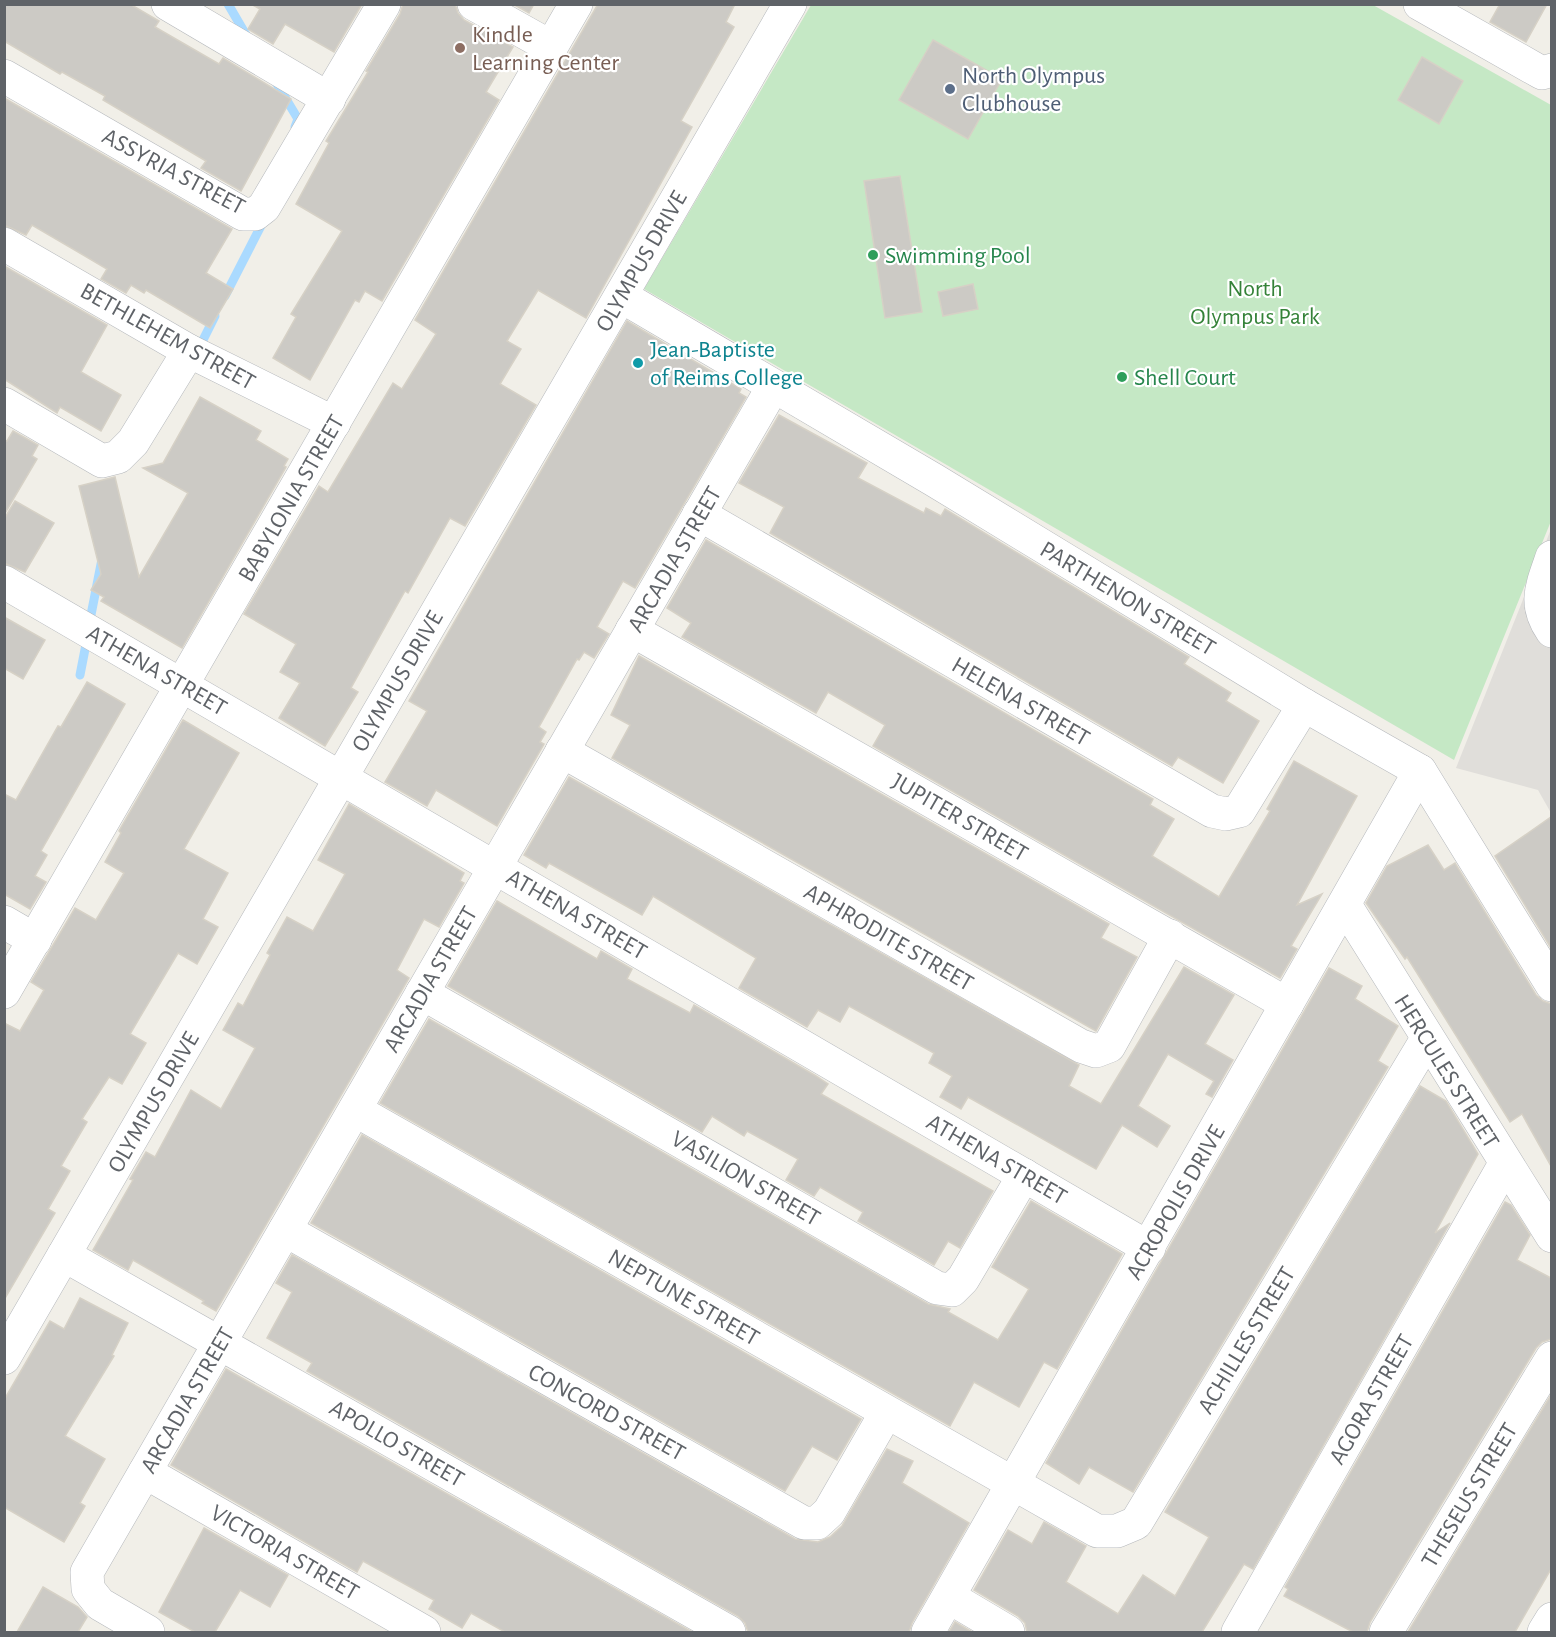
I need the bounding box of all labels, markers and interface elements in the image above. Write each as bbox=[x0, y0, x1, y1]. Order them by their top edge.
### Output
place label: Kindle Learning Center bbox=[472, 23, 619, 75]
marker: Kindle Learning Center bbox=[453, 41, 467, 55]
place label: North Olympus Clubhouse bbox=[962, 64, 1105, 116]
marker: North Olympus Clubhouse bbox=[943, 82, 957, 96]
street label: ASSYRIA STREET bbox=[98, 124, 249, 220]
street label: OLYMPUS DRIVE bbox=[592, 187, 692, 336]
place label: Swimming Pool bbox=[885, 244, 1031, 268]
marker: Swimming Pool bbox=[866, 248, 880, 262]
park label: North Olympus Park bbox=[1190, 277, 1320, 329]
street label: BETHLEHEM STREET bbox=[76, 279, 259, 395]
place label: Jean-Baptiste of Reims College bbox=[650, 338, 803, 390]
marker: Jean-Baptiste of Reims College bbox=[631, 356, 645, 370]
place label: Shell Court bbox=[1134, 366, 1236, 390]
marker: Shell Court bbox=[1115, 370, 1129, 384]
street label: BABYLONIA STREET bbox=[234, 411, 349, 586]
street label: ARCADIA STREET bbox=[623, 482, 726, 637]
street label: PARTHENON STREET bbox=[1036, 537, 1220, 661]
street label: OLYMPUS DRIVE bbox=[348, 607, 448, 756]
street label: ATHENA STREET bbox=[82, 621, 231, 721]
street label: HELENA STREET bbox=[948, 653, 1094, 751]
street label: JUPITER STREET bbox=[887, 769, 1032, 867]
street label: ATHENA STREET bbox=[502, 865, 651, 965]
street label: APHRODITE STREET bbox=[800, 880, 977, 996]
street label: ARCADIA STREET bbox=[379, 902, 482, 1057]
street label: HERCULES STREET bbox=[1389, 990, 1503, 1153]
street label: OLYMPUS DRIVE bbox=[104, 1028, 204, 1177]
street label: ATHENA STREET bbox=[922, 1110, 1071, 1210]
street label: ACROPOLIS DRIVE bbox=[1122, 1121, 1230, 1284]
street label: VASILION STREET bbox=[667, 1127, 824, 1231]
street label: NEPTUNE STREET bbox=[604, 1245, 763, 1351]
street label: ACHILLES STREET bbox=[1194, 1263, 1300, 1418]
street label: ARCADIA STREET bbox=[136, 1323, 239, 1478]
street label: AGORA STREET bbox=[1325, 1330, 1419, 1468]
street label: CONCORD STREET bbox=[524, 1360, 689, 1466]
street label: APOLLO STREET bbox=[325, 1396, 468, 1492]
street label: THESEUS STREET bbox=[1417, 1419, 1522, 1572]
street label: VICTORIA STREET bbox=[206, 1501, 363, 1605]

